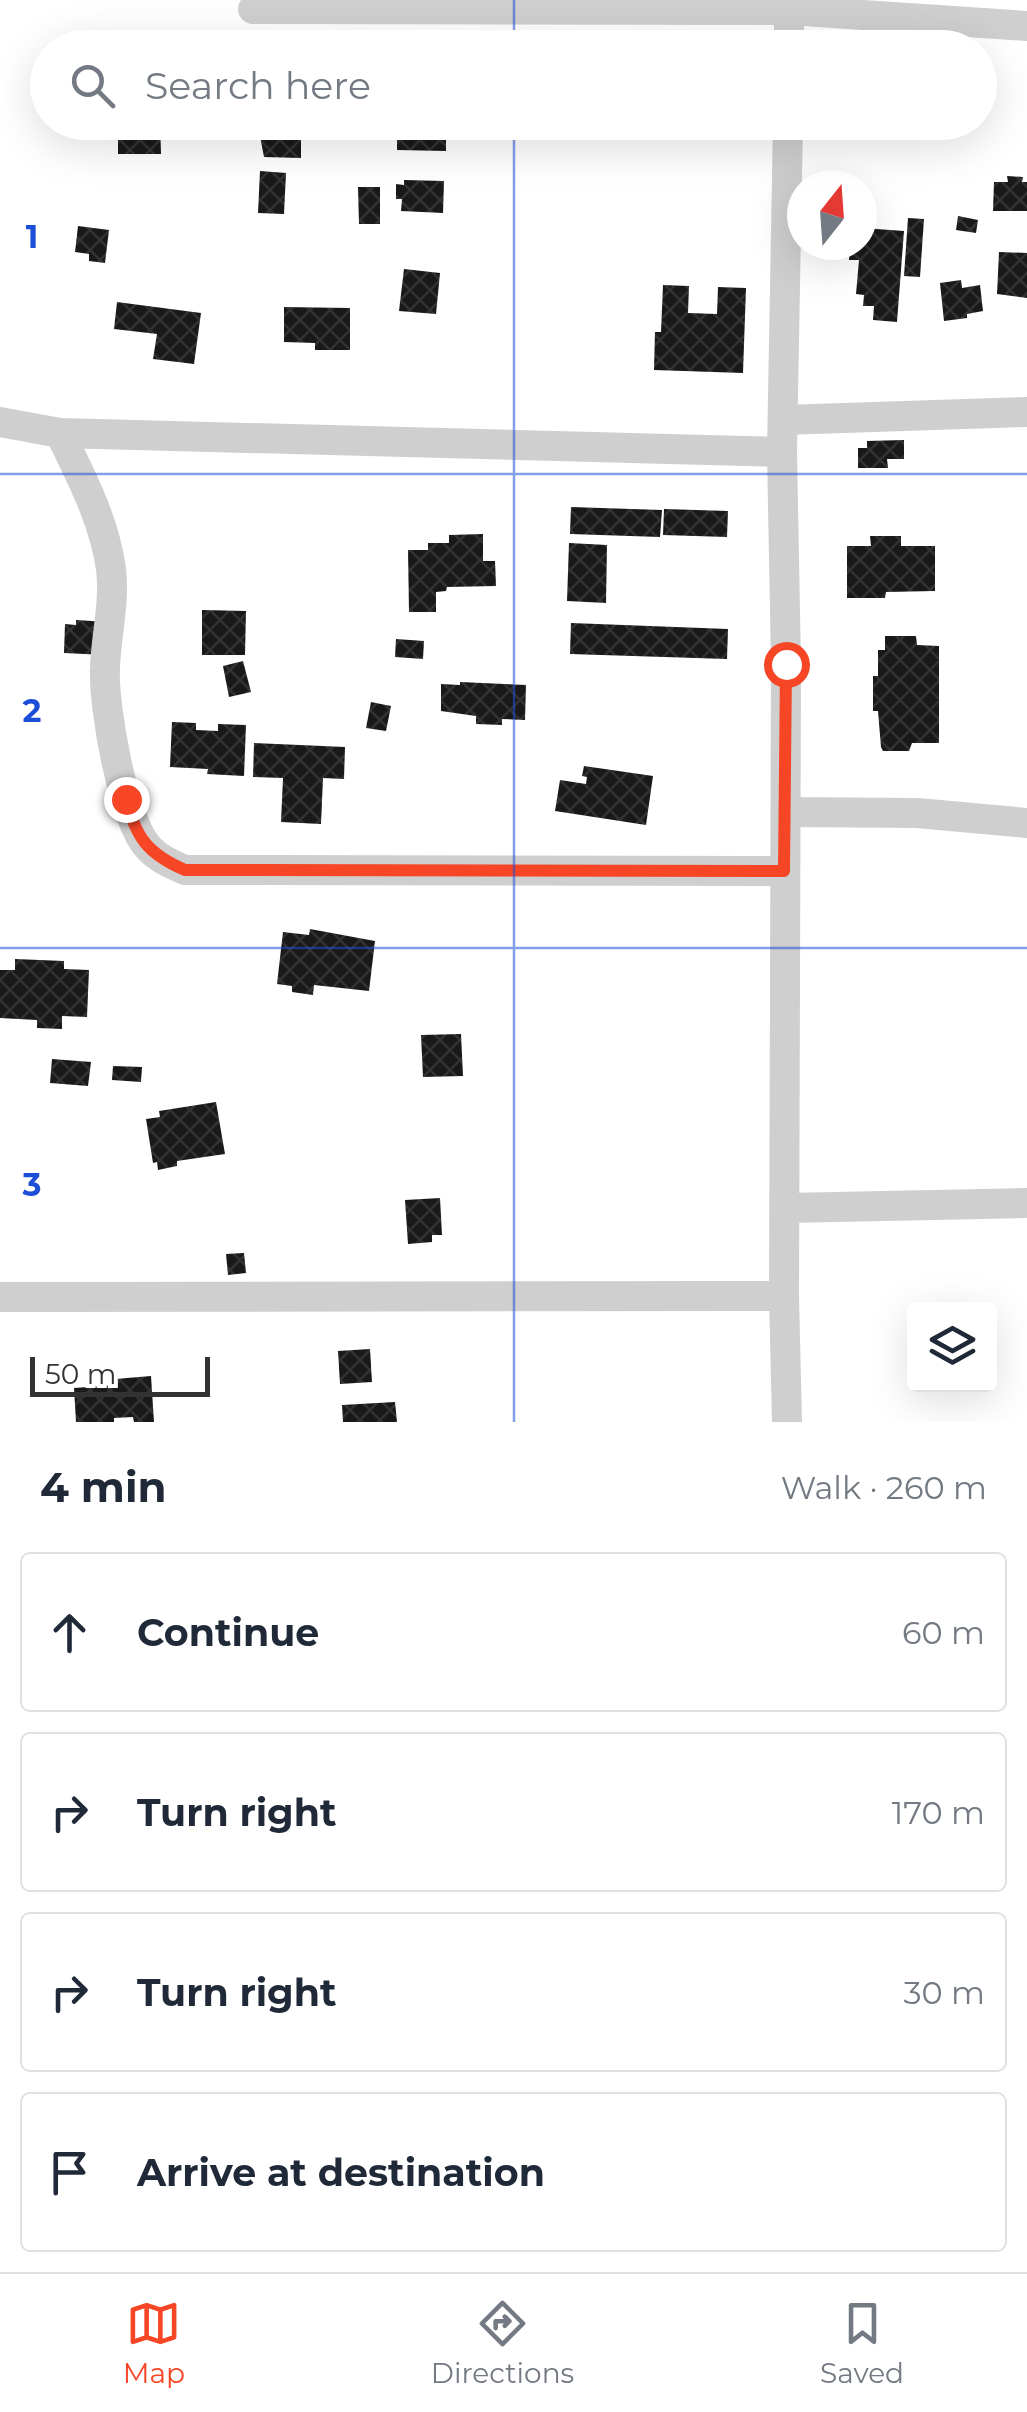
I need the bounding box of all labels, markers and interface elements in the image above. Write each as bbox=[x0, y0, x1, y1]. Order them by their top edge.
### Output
search box bbox=[30, 30, 997, 140]
icon: search bbox=[65, 58, 120, 113]
text: Search here bbox=[145, 62, 371, 109]
north arrow bbox=[787, 170, 877, 260]
text: 1 bbox=[26, 217, 38, 256]
route start bbox=[764, 642, 810, 688]
text: 2 bbox=[23, 691, 41, 730]
route end bbox=[104, 777, 150, 823]
text: 3 bbox=[22, 1165, 41, 1204]
map controls bbox=[907, 1302, 997, 1392]
button: layers bbox=[907, 1302, 997, 1392]
scale bar bbox=[30, 1352, 210, 1396]
text: 50 m bbox=[45, 1357, 116, 1391]
text: 4 min bbox=[40, 1461, 167, 1513]
text: Walk · 260 m bbox=[781, 1468, 987, 1507]
icon: ahead bbox=[42, 1605, 97, 1660]
text: Continue bbox=[137, 1609, 319, 1656]
text: 60 m bbox=[902, 1613, 985, 1652]
icon: right bbox=[42, 1785, 97, 1840]
text: Turn right bbox=[137, 1789, 336, 1836]
text: 170 m bbox=[892, 1793, 985, 1832]
icon: right bbox=[42, 1965, 97, 2020]
text: Turn right bbox=[137, 1969, 336, 2016]
text: 30 m bbox=[903, 1973, 985, 2012]
icon: arrive bbox=[42, 2145, 97, 2200]
text: Arrive at destination bbox=[137, 2149, 545, 2196]
tab: Map bbox=[123, 2296, 185, 2390]
tab: Directions bbox=[431, 2296, 574, 2390]
tab: Saved bbox=[820, 2296, 904, 2390]

